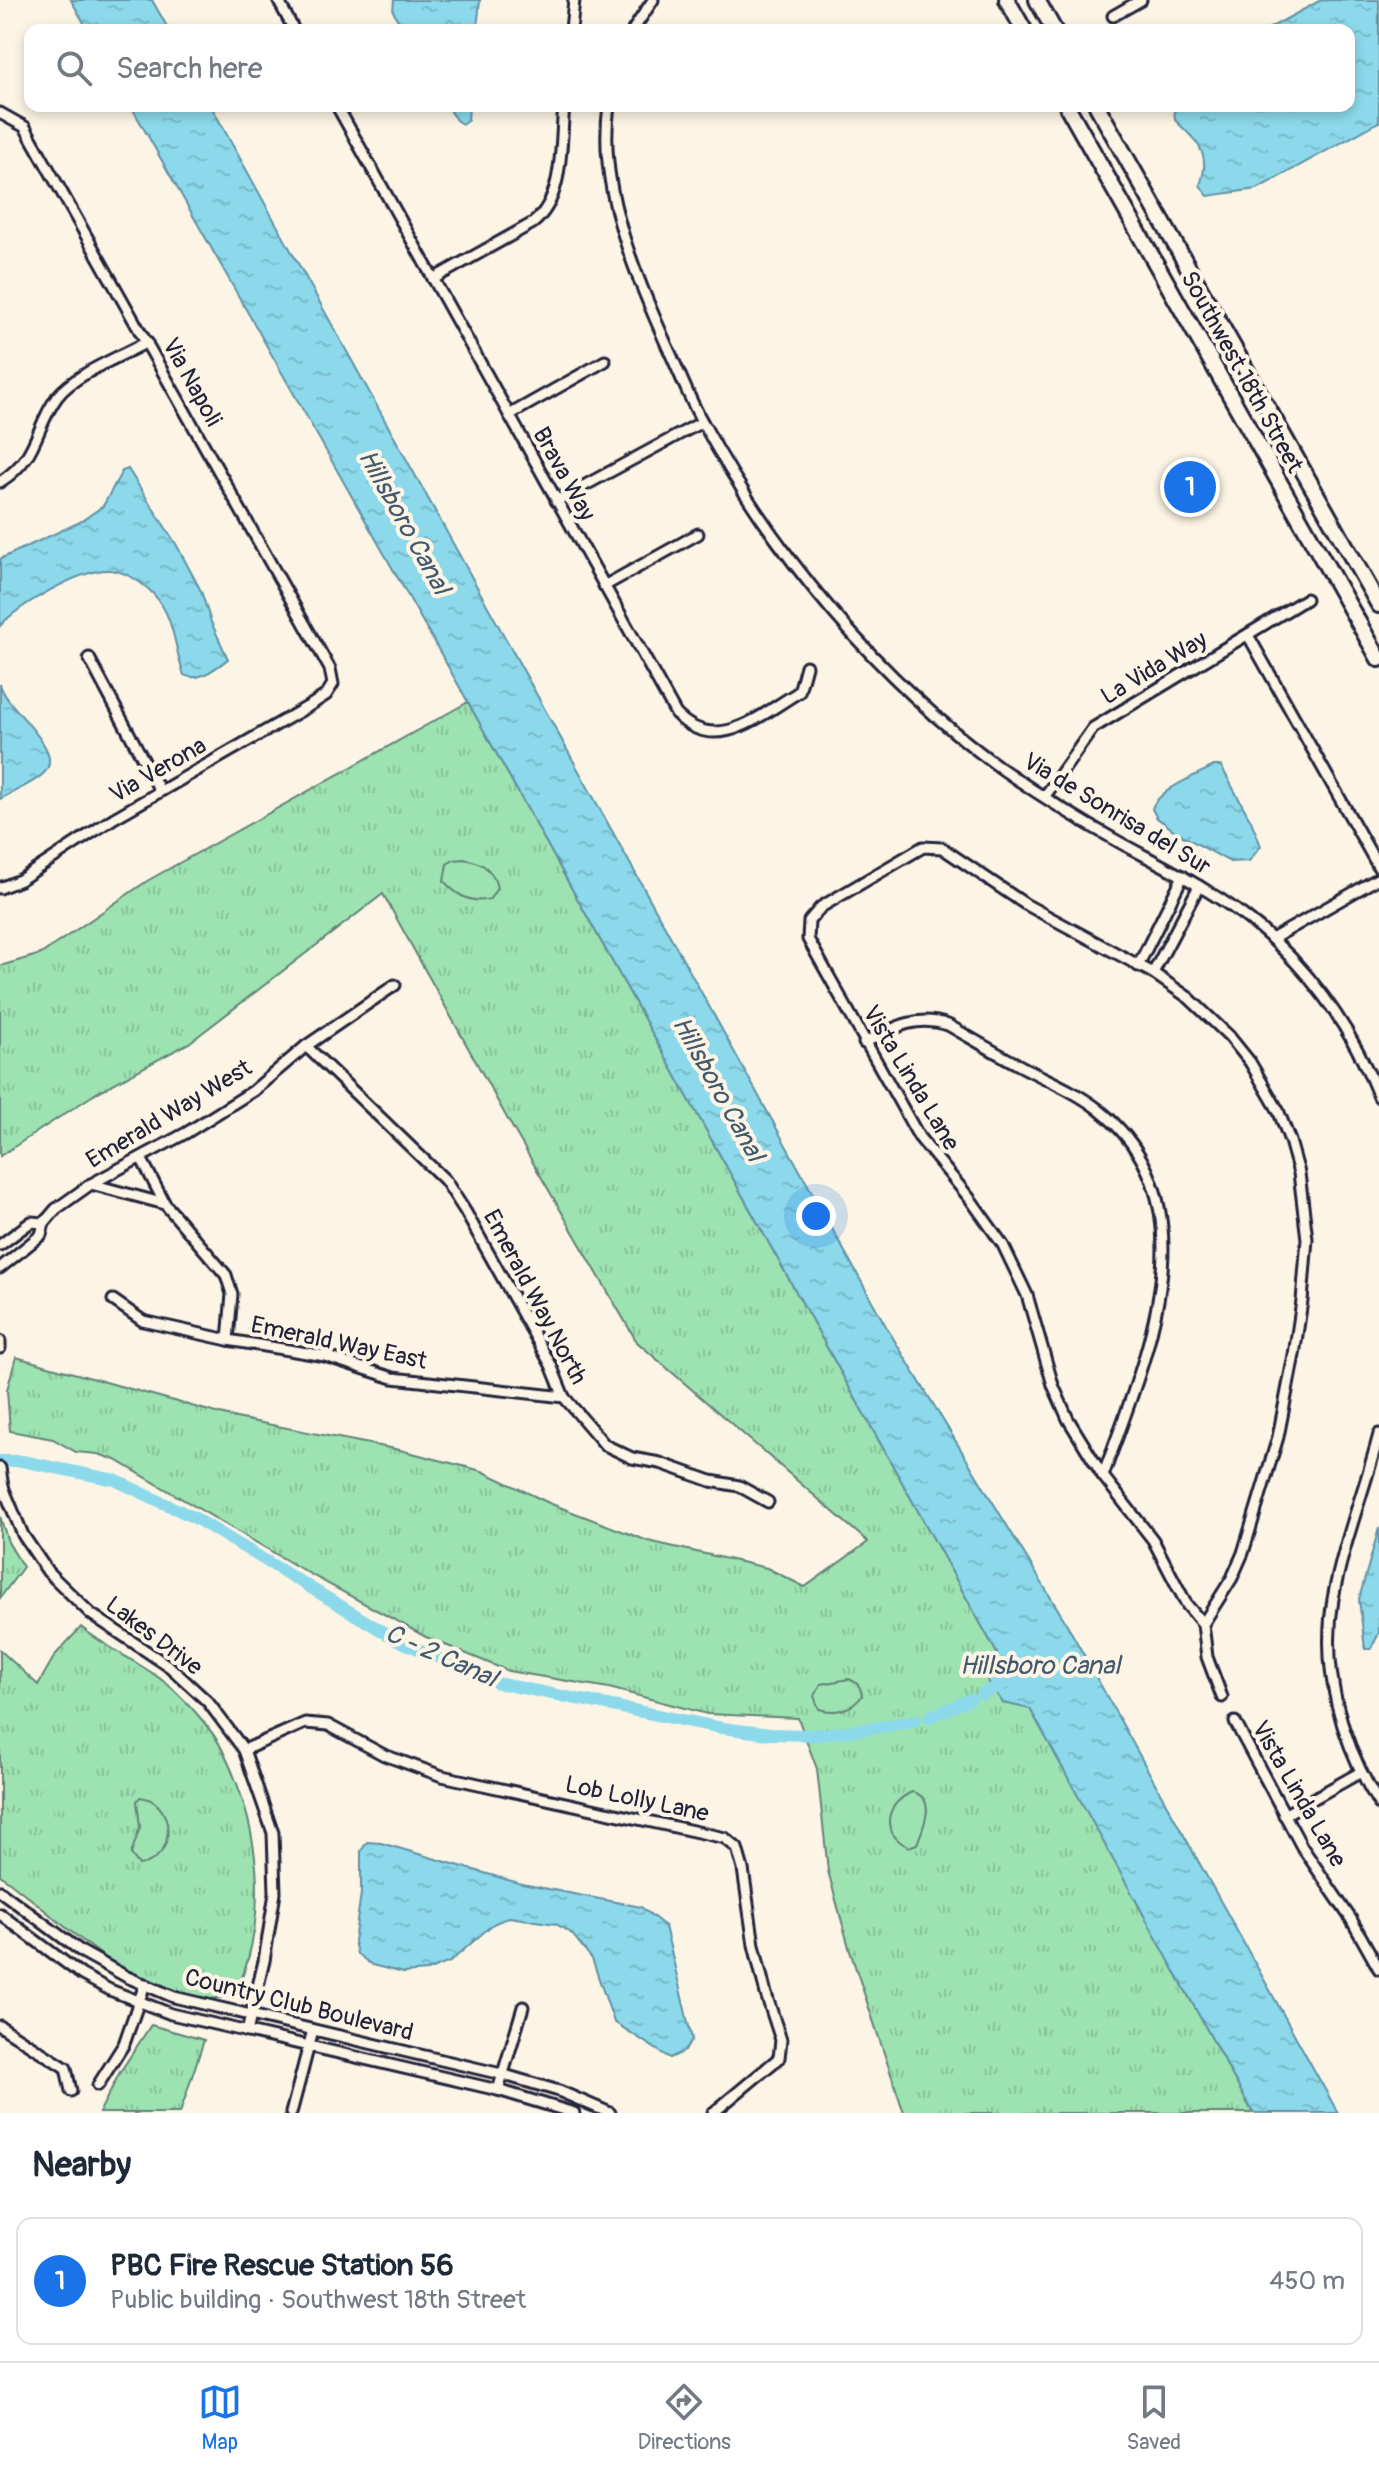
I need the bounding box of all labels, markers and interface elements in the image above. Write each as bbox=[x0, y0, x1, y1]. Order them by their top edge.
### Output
search box bbox=[24, 24, 1355, 112]
icon: search bbox=[52, 46, 96, 90]
text: Search here bbox=[116, 50, 263, 87]
street label: Southwest 18th Street bbox=[1174, 266, 1310, 478]
street label: Via Napoli bbox=[156, 333, 228, 431]
street label: Brava Way bbox=[526, 422, 602, 526]
water label: Hillsboro Canal bbox=[351, 444, 458, 602]
pin: 1 bbox=[1164, 457, 1216, 517]
street label: La Vida Way bbox=[1096, 625, 1212, 711]
street label: Via Verona bbox=[105, 731, 211, 809]
street label: Via de Sonrisa del Sur bbox=[1018, 747, 1216, 882]
street label: Vista Linda Lane bbox=[856, 1000, 966, 1156]
water label: Hillsboro Canal bbox=[665, 1011, 772, 1169]
street label: Emerald Way West bbox=[81, 1053, 257, 1175]
your location bbox=[796, 1196, 836, 1236]
street label: Emerald Way North bbox=[477, 1205, 593, 1389]
street label: Emerald Way East bbox=[248, 1310, 430, 1376]
street label: Lakes Drive bbox=[100, 1590, 208, 1682]
water label: C - 2 Canal bbox=[380, 1617, 504, 1696]
water label: Hillsboro Canal bbox=[960, 1650, 1123, 1682]
street label: Vista Linda Lane bbox=[1245, 1716, 1353, 1872]
street label: Lob Lolly Lane bbox=[563, 1770, 712, 1828]
street label: Country Club Boulevard bbox=[182, 1963, 416, 2047]
text: Nearby bbox=[32, 2144, 131, 2187]
text: PBC Fire Rescue Station 56 bbox=[110, 2247, 454, 2284]
text: 1 bbox=[55, 2265, 65, 2297]
text: 450 m bbox=[1269, 2265, 1345, 2297]
text: Public building · Southwest 18th Street bbox=[110, 2284, 526, 2316]
tab: Map bbox=[198, 2380, 242, 2456]
tab: Directions bbox=[638, 2380, 731, 2456]
tab: Saved bbox=[1127, 2380, 1181, 2456]

